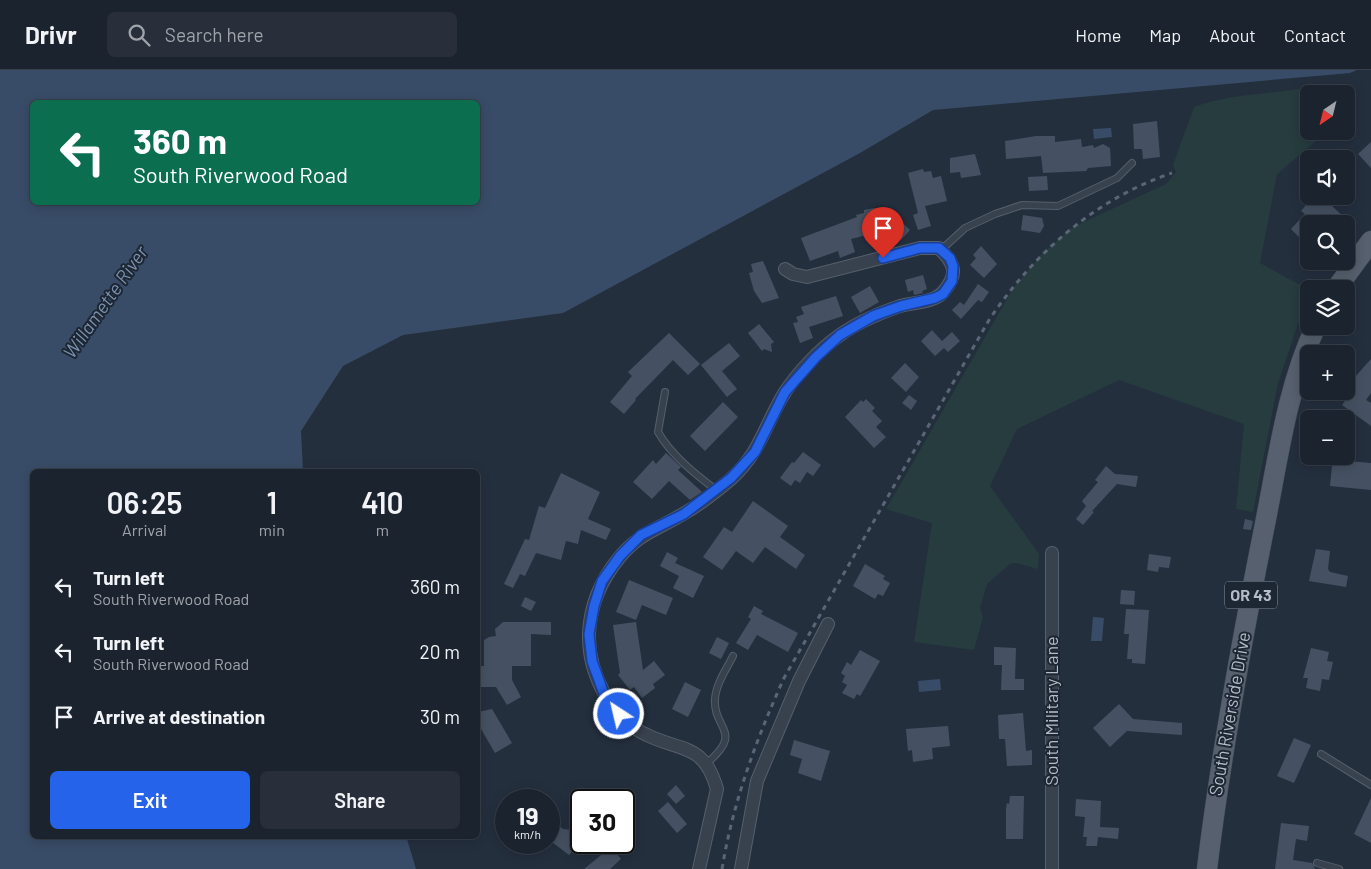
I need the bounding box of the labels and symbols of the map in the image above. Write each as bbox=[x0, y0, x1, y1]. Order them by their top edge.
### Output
north arrow bbox=[1300, 85, 1355, 140]
pin bbox=[862, 207, 904, 258]
water label: Willamette River bbox=[57, 240, 153, 362]
road number: OR 43 bbox=[1225, 582, 1277, 608]
street label: South Riverside Drive bbox=[1204, 630, 1254, 798]
street label: South Military Lane bbox=[1040, 636, 1062, 786]
position arrow bbox=[592, 687, 644, 739]
speed limit sign: 30 bbox=[570, 789, 635, 854]

